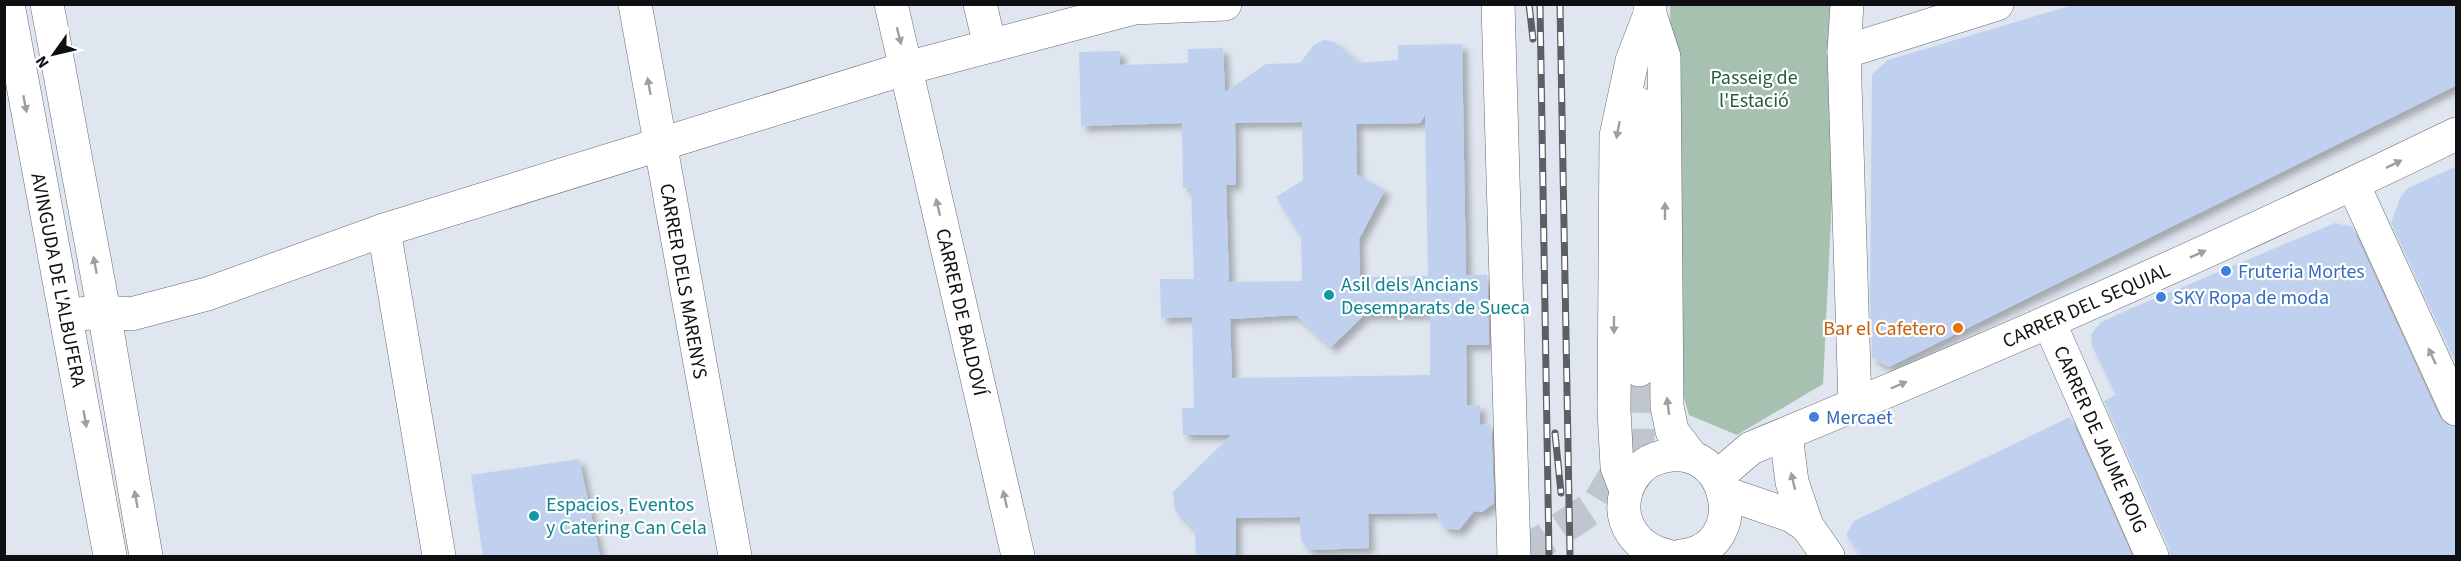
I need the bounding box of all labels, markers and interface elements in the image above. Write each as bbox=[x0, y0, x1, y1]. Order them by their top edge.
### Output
north arrow bbox=[24, 24, 84, 84]
one-way arrow bbox=[894, 27, 904, 45]
text: N bbox=[30, 51, 54, 72]
park label: Passeig de l'Estació bbox=[1710, 64, 1798, 115]
one-way arrow bbox=[644, 76, 653, 95]
one-way arrow bbox=[21, 94, 30, 113]
one-way arrow bbox=[1613, 121, 1622, 140]
one-way arrow bbox=[2386, 159, 2403, 169]
street label: AVINGUDA DE L'ALBUFERA bbox=[23, 171, 93, 390]
street label: CARRER DELS MARENYS bbox=[652, 181, 714, 381]
one-way arrow bbox=[933, 198, 943, 216]
one-way arrow bbox=[1660, 201, 1669, 220]
street label: CARRER DE BALDOVÍ bbox=[928, 226, 994, 399]
one-way arrow bbox=[2190, 250, 2207, 259]
one-way arrow bbox=[90, 256, 99, 275]
street label: CARRER DEL SEQUIAL bbox=[1998, 256, 2175, 355]
place label: Fruteria Mortes bbox=[2238, 258, 2365, 286]
marker: Fruteria Mortes bbox=[2219, 264, 2233, 278]
place label: Asil dels Ancians Desemparats de Sueca bbox=[1341, 271, 1530, 322]
place label: SKY Ropa de moda bbox=[2173, 284, 2329, 312]
marker: Asil dels Ancians Desemparats de Sueca bbox=[1322, 288, 1336, 302]
marker: SKY Ropa de moda bbox=[2154, 290, 2168, 304]
place label: Bar el Cafetero bbox=[1823, 315, 1946, 343]
one-way arrow bbox=[1610, 316, 1619, 335]
marker: Bar el Cafetero bbox=[1951, 321, 1965, 335]
street label: CARRER DE JAUME ROIG bbox=[2046, 341, 2154, 537]
one-way arrow bbox=[2427, 346, 2437, 364]
one-way arrow bbox=[1891, 380, 1909, 390]
one-way arrow bbox=[1663, 396, 1673, 415]
place label: Mercaet bbox=[1826, 404, 1893, 432]
one-way arrow bbox=[81, 410, 90, 429]
marker: Mercaet bbox=[1807, 410, 1821, 424]
one-way arrow bbox=[1788, 471, 1797, 490]
one-way arrow bbox=[131, 489, 140, 508]
one-way arrow bbox=[999, 490, 1009, 509]
place label: Espacios, Eventos y Catering Can Cela bbox=[546, 491, 707, 542]
marker: Espacios, Eventos y Catering Can Cela bbox=[527, 509, 541, 523]

